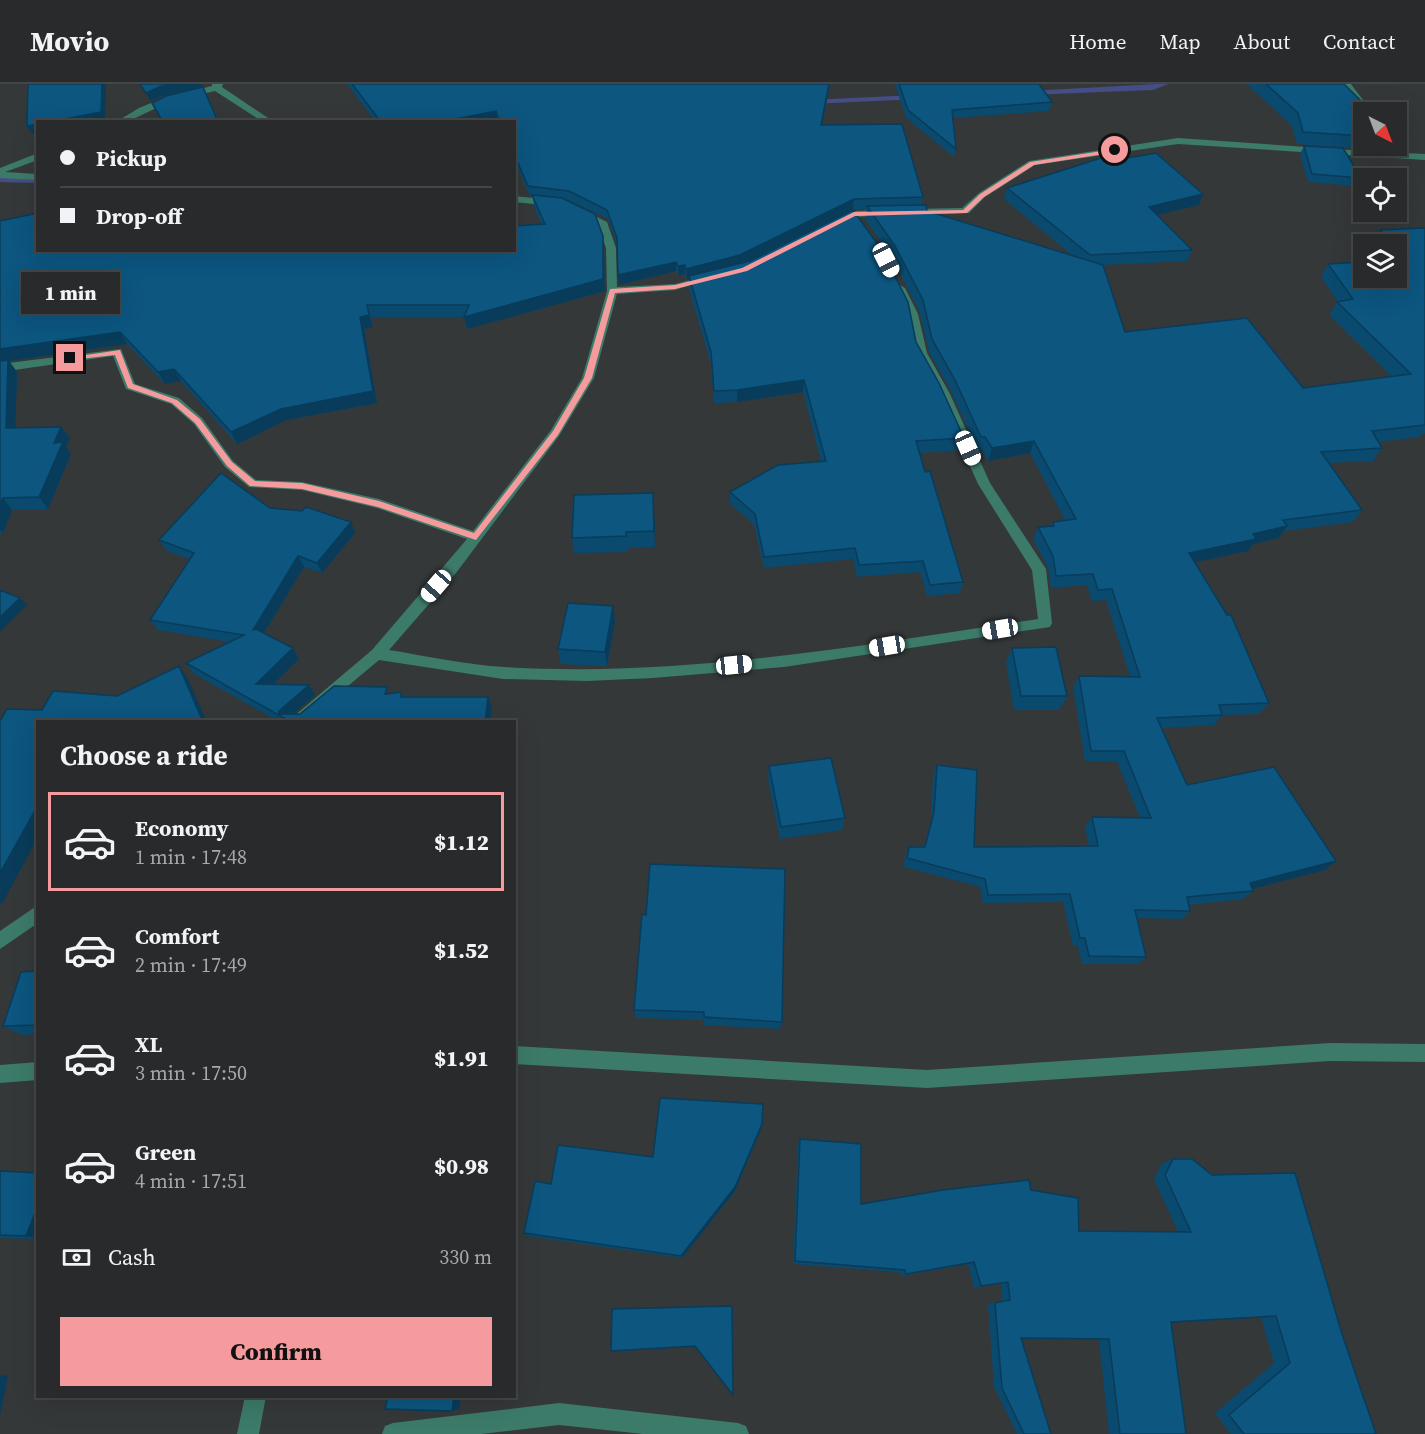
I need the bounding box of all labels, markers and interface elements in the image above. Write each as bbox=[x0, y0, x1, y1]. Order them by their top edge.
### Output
text: Movio bbox=[30, 22, 109, 60]
text: Home bbox=[1069, 27, 1127, 56]
text: Map bbox=[1160, 27, 1201, 56]
text: About bbox=[1234, 27, 1290, 56]
text: Contact bbox=[1323, 27, 1395, 56]
north arrow bbox=[1353, 102, 1407, 156]
map controls bbox=[1353, 102, 1407, 288]
route start bbox=[1101, 136, 1128, 163]
text: Pickup bbox=[96, 143, 167, 173]
button: locate bbox=[1353, 168, 1407, 222]
text: Drop-off bbox=[96, 201, 182, 231]
button: layers bbox=[1353, 234, 1407, 288]
car bbox=[870, 240, 902, 280]
callout: 1 min bbox=[20, 271, 119, 313]
text: 1 min bbox=[44, 279, 97, 307]
route end bbox=[56, 344, 83, 371]
car bbox=[952, 428, 984, 468]
car bbox=[417, 567, 455, 605]
car bbox=[981, 617, 1019, 641]
car bbox=[868, 634, 906, 658]
car bbox=[715, 654, 753, 676]
text: Choose a ride bbox=[60, 737, 228, 774]
text: Economy bbox=[135, 813, 229, 843]
icon: car bbox=[63, 815, 117, 869]
text: $1.12 bbox=[434, 827, 489, 857]
text: 1 min · 17:48 bbox=[135, 843, 247, 871]
text: Comfort bbox=[135, 921, 219, 951]
icon: car bbox=[63, 923, 117, 977]
text: $1.52 bbox=[434, 935, 489, 965]
text: 2 min · 17:49 bbox=[135, 951, 247, 979]
text: XL bbox=[135, 1029, 162, 1059]
icon: car bbox=[63, 1031, 117, 1085]
text: $1.91 bbox=[434, 1043, 489, 1073]
text: 3 min · 17:50 bbox=[135, 1059, 247, 1087]
text: Green bbox=[135, 1137, 196, 1167]
icon: car bbox=[63, 1139, 117, 1193]
text: $0.98 bbox=[434, 1151, 489, 1181]
text: 4 min · 17:51 bbox=[135, 1167, 247, 1195]
icon: cash bbox=[60, 1241, 93, 1274]
text: Cash bbox=[108, 1242, 156, 1272]
text: 330 m bbox=[439, 1243, 492, 1271]
button: Confirm bbox=[60, 1317, 492, 1386]

